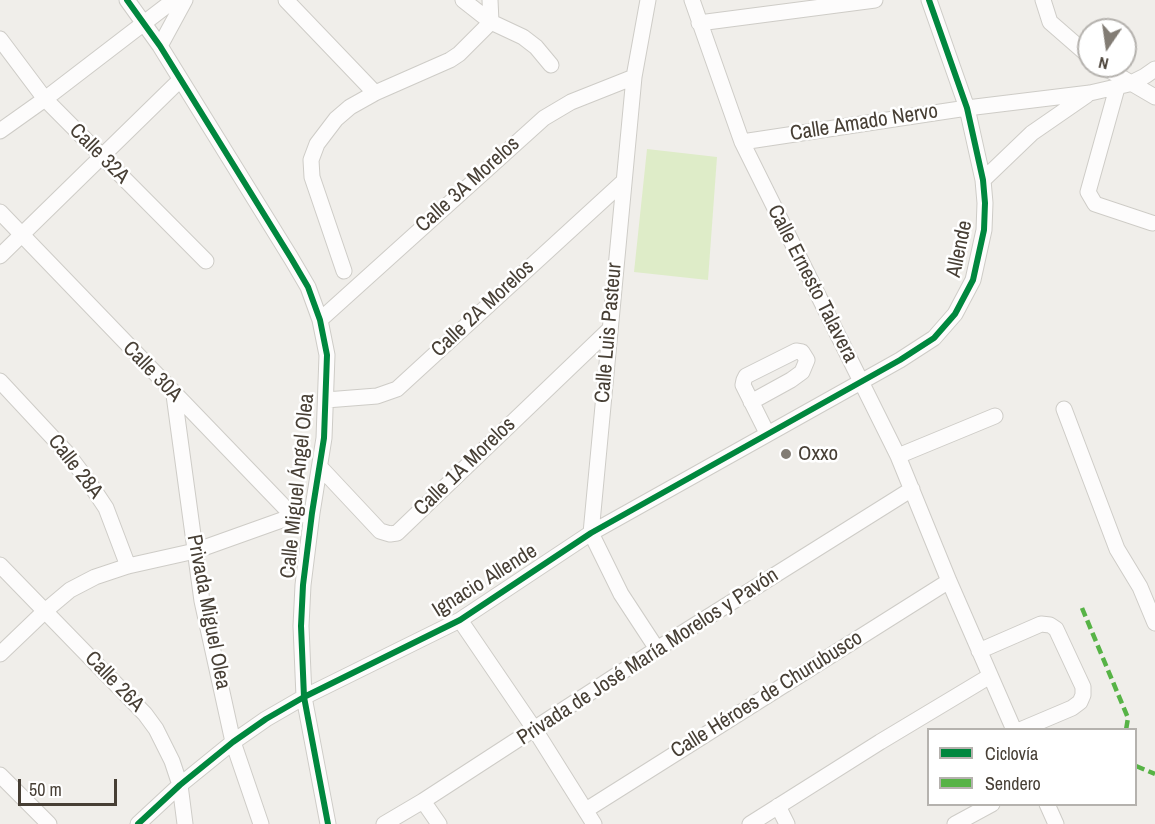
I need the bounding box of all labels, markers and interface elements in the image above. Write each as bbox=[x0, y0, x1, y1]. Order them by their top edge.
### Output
north arrow bbox=[1077, 18, 1137, 78]
text: N bbox=[1096, 52, 1111, 75]
street label: Calle Amado Nervo bbox=[788, 99, 940, 147]
street label: Calle 32A bbox=[64, 119, 134, 189]
street label: Calle 3A Morelos bbox=[411, 132, 525, 238]
street label: Calle Ernesto Talavera bbox=[761, 201, 863, 367]
street label: Allende bbox=[942, 218, 978, 280]
street label: Calle 2A Morelos bbox=[426, 255, 540, 363]
street label: Calle Luis Pasteur bbox=[590, 262, 628, 404]
street label: Calle 30A bbox=[117, 336, 187, 408]
street label: Calle Miguel Ángel Olea bbox=[276, 392, 320, 580]
street label: Calle 1A Morelos bbox=[409, 412, 521, 522]
street label: Calle 28A bbox=[42, 430, 108, 504]
place label: Oxxo bbox=[798, 441, 838, 467]
marker: Oxxo bbox=[779, 447, 793, 461]
street label: Privada Miguel Olea bbox=[181, 533, 235, 691]
street label: Ignacio Allende bbox=[428, 539, 542, 623]
street label: Privada de José María Morelos y Pavón bbox=[513, 563, 783, 751]
street label: Calle Héroes de Churubusco bbox=[667, 626, 867, 764]
street label: Calle 26A bbox=[79, 646, 149, 718]
legend bbox=[927, 728, 1137, 806]
text: Ciclovía bbox=[985, 741, 1038, 766]
scale bar bbox=[21, 767, 120, 805]
text: Sendero bbox=[985, 771, 1041, 796]
text: 50 m bbox=[29, 777, 62, 802]

